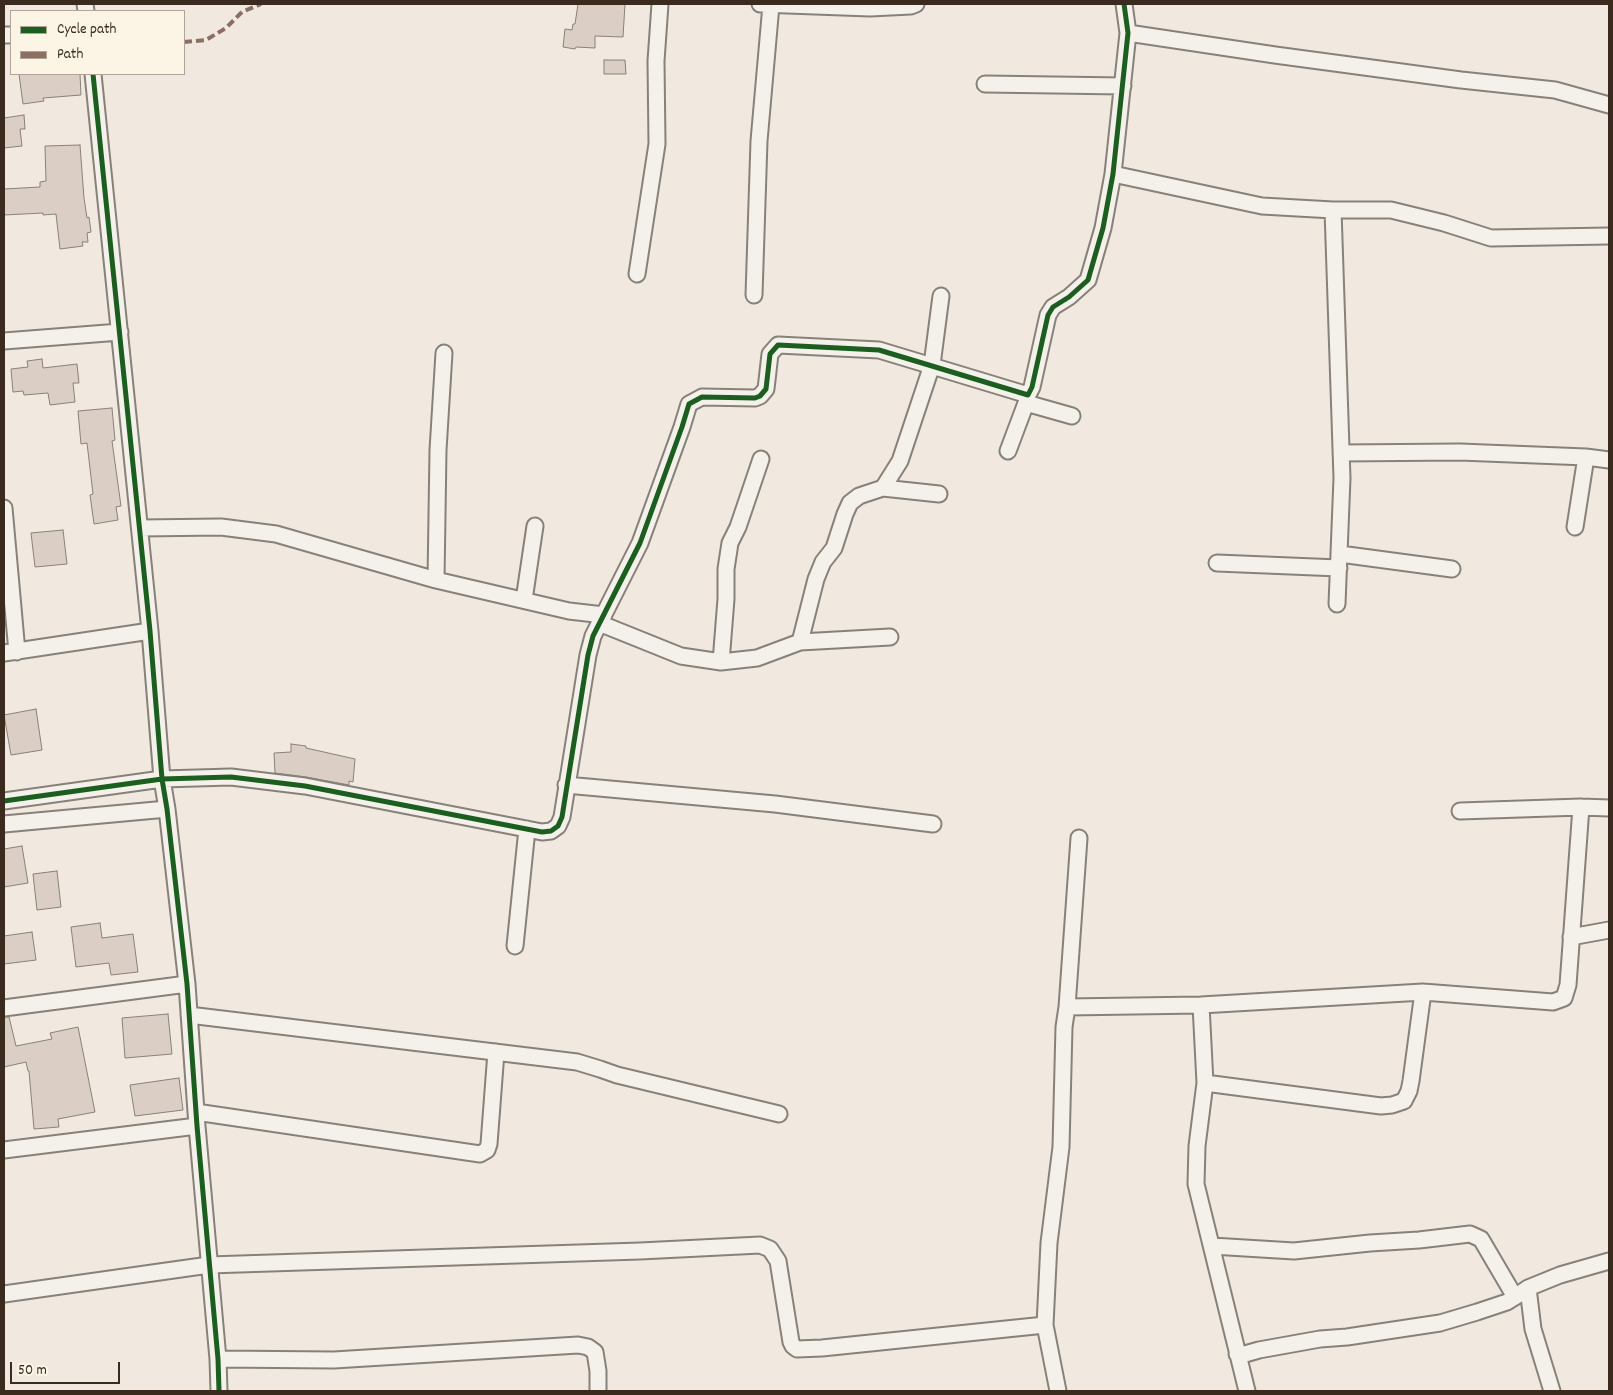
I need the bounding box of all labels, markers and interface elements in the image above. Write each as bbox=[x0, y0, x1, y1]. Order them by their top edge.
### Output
legend bbox=[10, 10, 185, 75]
text: Cycle path bbox=[57, 19, 116, 41]
text: Path bbox=[57, 44, 83, 66]
scale bar bbox=[12, 1352, 122, 1384]
text: 50 m bbox=[18, 1360, 47, 1382]

